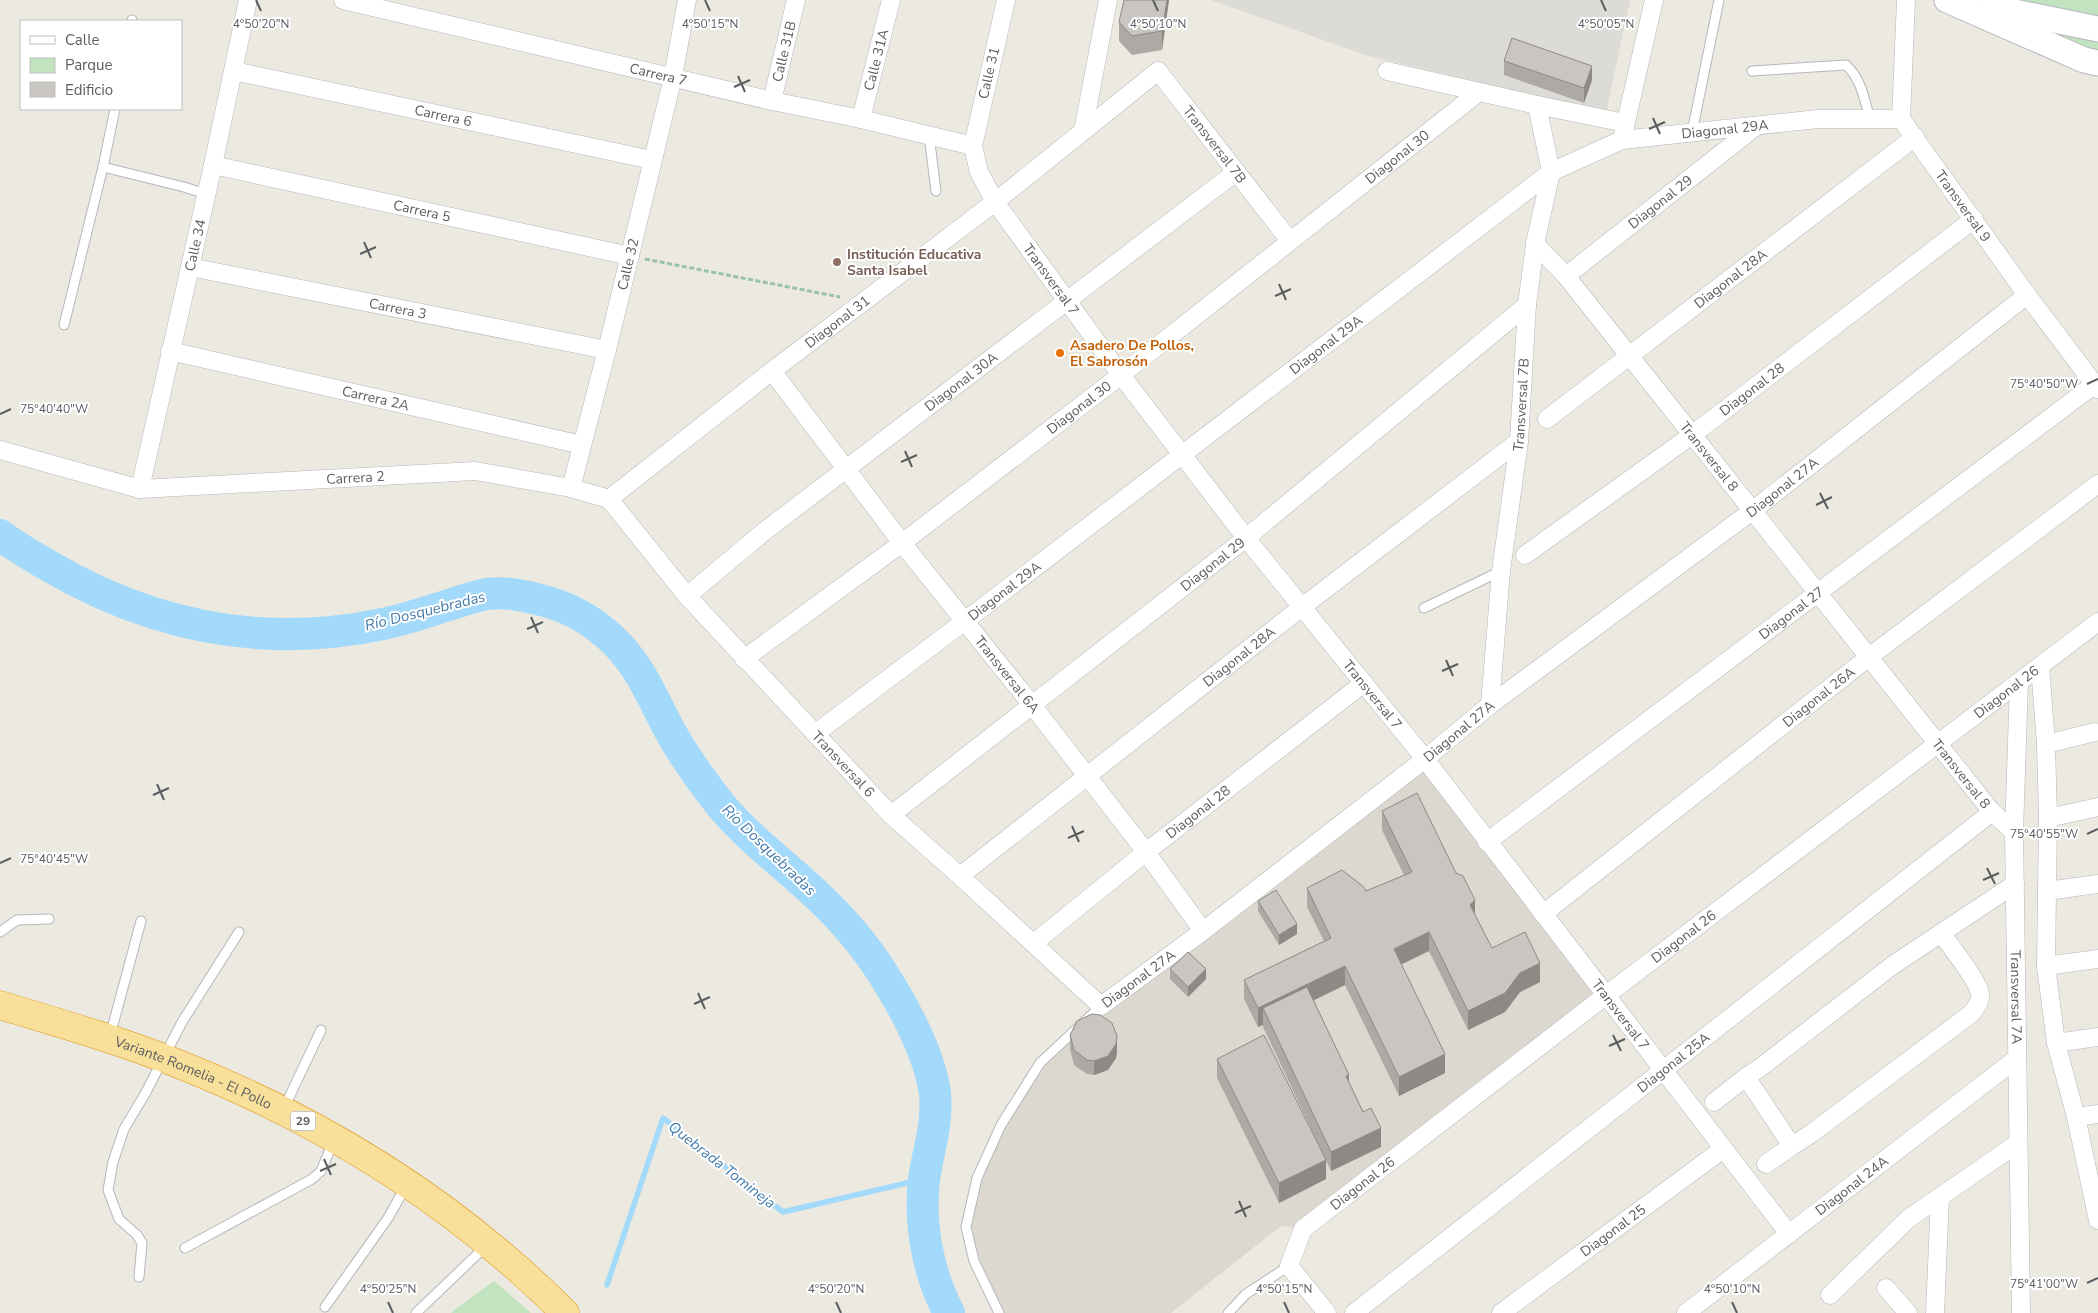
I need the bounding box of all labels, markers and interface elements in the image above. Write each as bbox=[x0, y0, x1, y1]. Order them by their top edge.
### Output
text: 4°50'20"N bbox=[233, 16, 289, 32]
text: 4°50'15"N bbox=[682, 16, 738, 32]
text: 4°50'10"N bbox=[1130, 16, 1186, 32]
text: 4°50'05"N bbox=[1578, 16, 1634, 32]
street label: Calle 31B bbox=[767, 19, 800, 84]
legend bbox=[20, 20, 182, 110]
street label: Calle 31A bbox=[859, 27, 893, 93]
text: Calle bbox=[65, 30, 100, 50]
street label: Calle 31 bbox=[974, 45, 1004, 101]
text: Parque bbox=[65, 55, 113, 75]
street label: Carrera 7 bbox=[628, 58, 689, 90]
text: Edificio bbox=[65, 80, 113, 100]
street label: Carrera 6 bbox=[413, 100, 474, 131]
street label: Transversal 7B bbox=[1179, 102, 1251, 187]
street label: Diagonal 29A bbox=[1681, 115, 1769, 143]
street label: Diagonal 30 bbox=[1361, 125, 1433, 188]
street label: Transversal 9 bbox=[1931, 166, 1995, 246]
street label: Diagonal 29 bbox=[1624, 170, 1696, 233]
street label: Carrera 5 bbox=[392, 195, 453, 226]
street label: Calle 34 bbox=[180, 217, 210, 273]
street label: Calle 32 bbox=[612, 236, 643, 292]
street label: Transversal 7 bbox=[1019, 240, 1084, 319]
street label: Diagonal 28A bbox=[1690, 244, 1771, 313]
place label: Institución Educativa Santa Isabel bbox=[847, 245, 981, 280]
marker: Institución Educativa Santa Isabel bbox=[831, 256, 843, 268]
street label: Diagonal 31 bbox=[801, 291, 874, 352]
street label: Carrera 3 bbox=[367, 293, 428, 323]
street label: Diagonal 29A bbox=[1285, 310, 1366, 379]
place label: Asadero De Pollos, El Sabrosón bbox=[1070, 336, 1194, 371]
marker: Asadero De Pollos, El Sabrosón bbox=[1054, 347, 1066, 359]
street label: Diagonal 30A bbox=[920, 348, 1001, 416]
street label: Transversal 7B bbox=[1508, 357, 1533, 453]
street label: Diagonal 28 bbox=[1715, 358, 1788, 420]
street label: Diagonal 30 bbox=[1043, 376, 1115, 438]
text: 75°40'50"W bbox=[2010, 376, 2078, 392]
street label: Carrera 2A bbox=[340, 381, 411, 415]
text: 75°40'40"W bbox=[20, 401, 88, 417]
street label: Transversal 8 bbox=[1676, 418, 1743, 495]
street label: Diagonal 27A bbox=[1742, 453, 1822, 522]
street label: Carrera 2 bbox=[326, 466, 385, 488]
street label: Diagonal 29 bbox=[1176, 533, 1249, 595]
street label: Diagonal 29A bbox=[964, 557, 1045, 625]
street label: Diagonal 27 bbox=[1755, 582, 1828, 644]
water label: Río Dosquebradas bbox=[363, 586, 487, 636]
street label: Diagonal 28A bbox=[1199, 622, 1279, 691]
street label: Transversal 6A bbox=[970, 632, 1044, 717]
street label: Transversal 7 bbox=[1339, 656, 1406, 733]
street label: Diagonal 26 bbox=[1970, 661, 2043, 722]
street label: Diagonal 26A bbox=[1779, 662, 1859, 731]
street label: Diagonal 27A bbox=[1419, 696, 1498, 766]
street label: Transversal 6 bbox=[808, 727, 879, 801]
street label: Transversal 8 bbox=[1928, 735, 1995, 812]
street label: Diagonal 28 bbox=[1162, 781, 1234, 843]
water label: Río Dosquebradas bbox=[718, 800, 820, 900]
text: 75°40'55"W bbox=[2010, 826, 2078, 842]
text: 75°40'45"W bbox=[20, 851, 88, 867]
street label: Diagonal 26 bbox=[1647, 906, 1720, 967]
street label: Diagonal 27A bbox=[1098, 945, 1179, 1012]
street label: Transversal 7A bbox=[2006, 950, 2027, 1044]
street label: Transversal 7 bbox=[1588, 975, 1654, 1054]
street label: Diagonal 25A bbox=[1633, 1028, 1713, 1097]
street label: Variante Romelia - El Pollo bbox=[111, 1031, 275, 1114]
road number: 29 bbox=[290, 1112, 316, 1130]
water label: Quebrada Tomineja bbox=[664, 1117, 780, 1213]
street label: Diagonal 24A bbox=[1811, 1151, 1892, 1220]
street label: Diagonal 26 bbox=[1326, 1152, 1399, 1214]
street label: Diagonal 25 bbox=[1576, 1200, 1649, 1261]
text: 75°41'00"W bbox=[2010, 1276, 2078, 1292]
text: 4°50'25"N bbox=[360, 1281, 416, 1297]
text: 4°50'20"N bbox=[808, 1281, 864, 1297]
text: 4°50'15"N bbox=[1256, 1281, 1312, 1297]
text: 4°50'10"N bbox=[1704, 1281, 1760, 1297]

